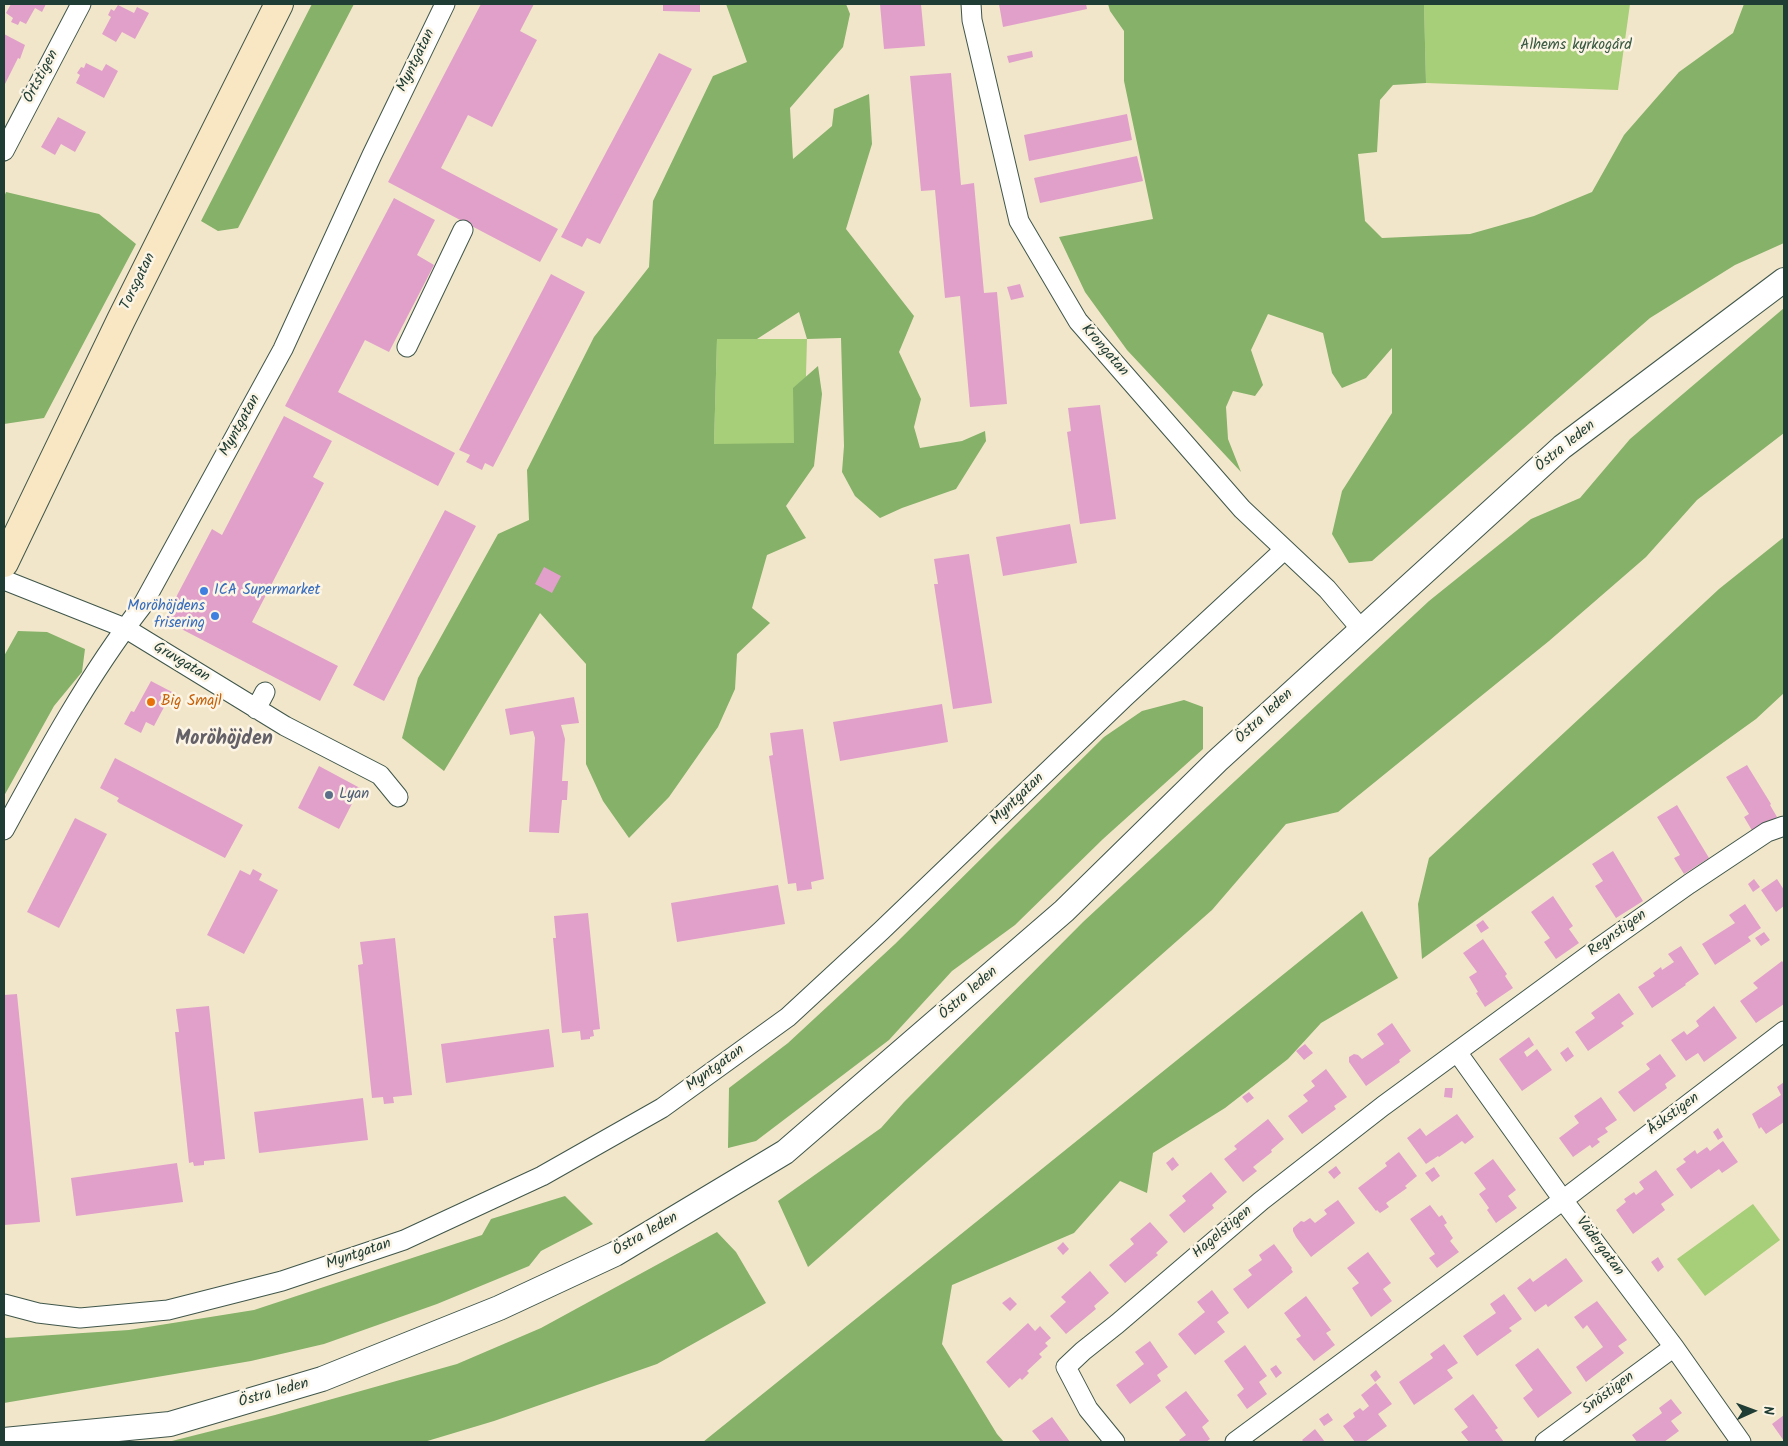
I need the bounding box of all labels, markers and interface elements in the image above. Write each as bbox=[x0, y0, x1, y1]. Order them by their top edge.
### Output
street label: Myntgatan bbox=[394, 27, 440, 95]
park label: Alhems kyrkogård bbox=[1520, 37, 1632, 55]
street label: Örtstigen bbox=[21, 47, 63, 107]
street label: Torsgatan bbox=[118, 251, 160, 313]
street label: Krongatan bbox=[1076, 321, 1132, 381]
street label: Myntgatan bbox=[217, 392, 265, 460]
street label: Östra leden bbox=[1532, 417, 1600, 477]
place label: ICA Supermarket bbox=[214, 582, 320, 600]
marker: ICA Supermarket bbox=[198, 585, 210, 597]
place label: Moröhöjdens frisering bbox=[127, 598, 205, 633]
marker: Moröhöjdens frisering bbox=[209, 610, 221, 622]
street label: Gruvgatan bbox=[150, 639, 212, 687]
street label: Östra leden bbox=[1233, 686, 1297, 748]
place label: Big Smajl bbox=[161, 693, 222, 711]
marker: Big Smajl bbox=[145, 696, 157, 708]
district label: Moröhöjden bbox=[175, 729, 273, 753]
street label: Myntgatan bbox=[987, 770, 1049, 830]
place label: Lyan bbox=[339, 786, 369, 804]
marker: Lyan bbox=[323, 789, 335, 801]
street label: Regnstigen bbox=[1585, 907, 1651, 961]
street label: Östra leden bbox=[936, 964, 1002, 1024]
street label: Myntgatan bbox=[683, 1042, 749, 1096]
street label: Åskstigen bbox=[1645, 1090, 1703, 1140]
street label: Hagelstigen bbox=[1190, 1203, 1256, 1263]
street label: Östra leden bbox=[610, 1209, 682, 1261]
street label: Vädergatan bbox=[1571, 1214, 1627, 1280]
street label: Myntgatan bbox=[324, 1235, 394, 1275]
street label: Snöstigen bbox=[1579, 1369, 1639, 1419]
street label: Östra leden bbox=[237, 1375, 311, 1413]
north arrow bbox=[1728, 1386, 1778, 1436]
text: N bbox=[1757, 1406, 1779, 1415]

